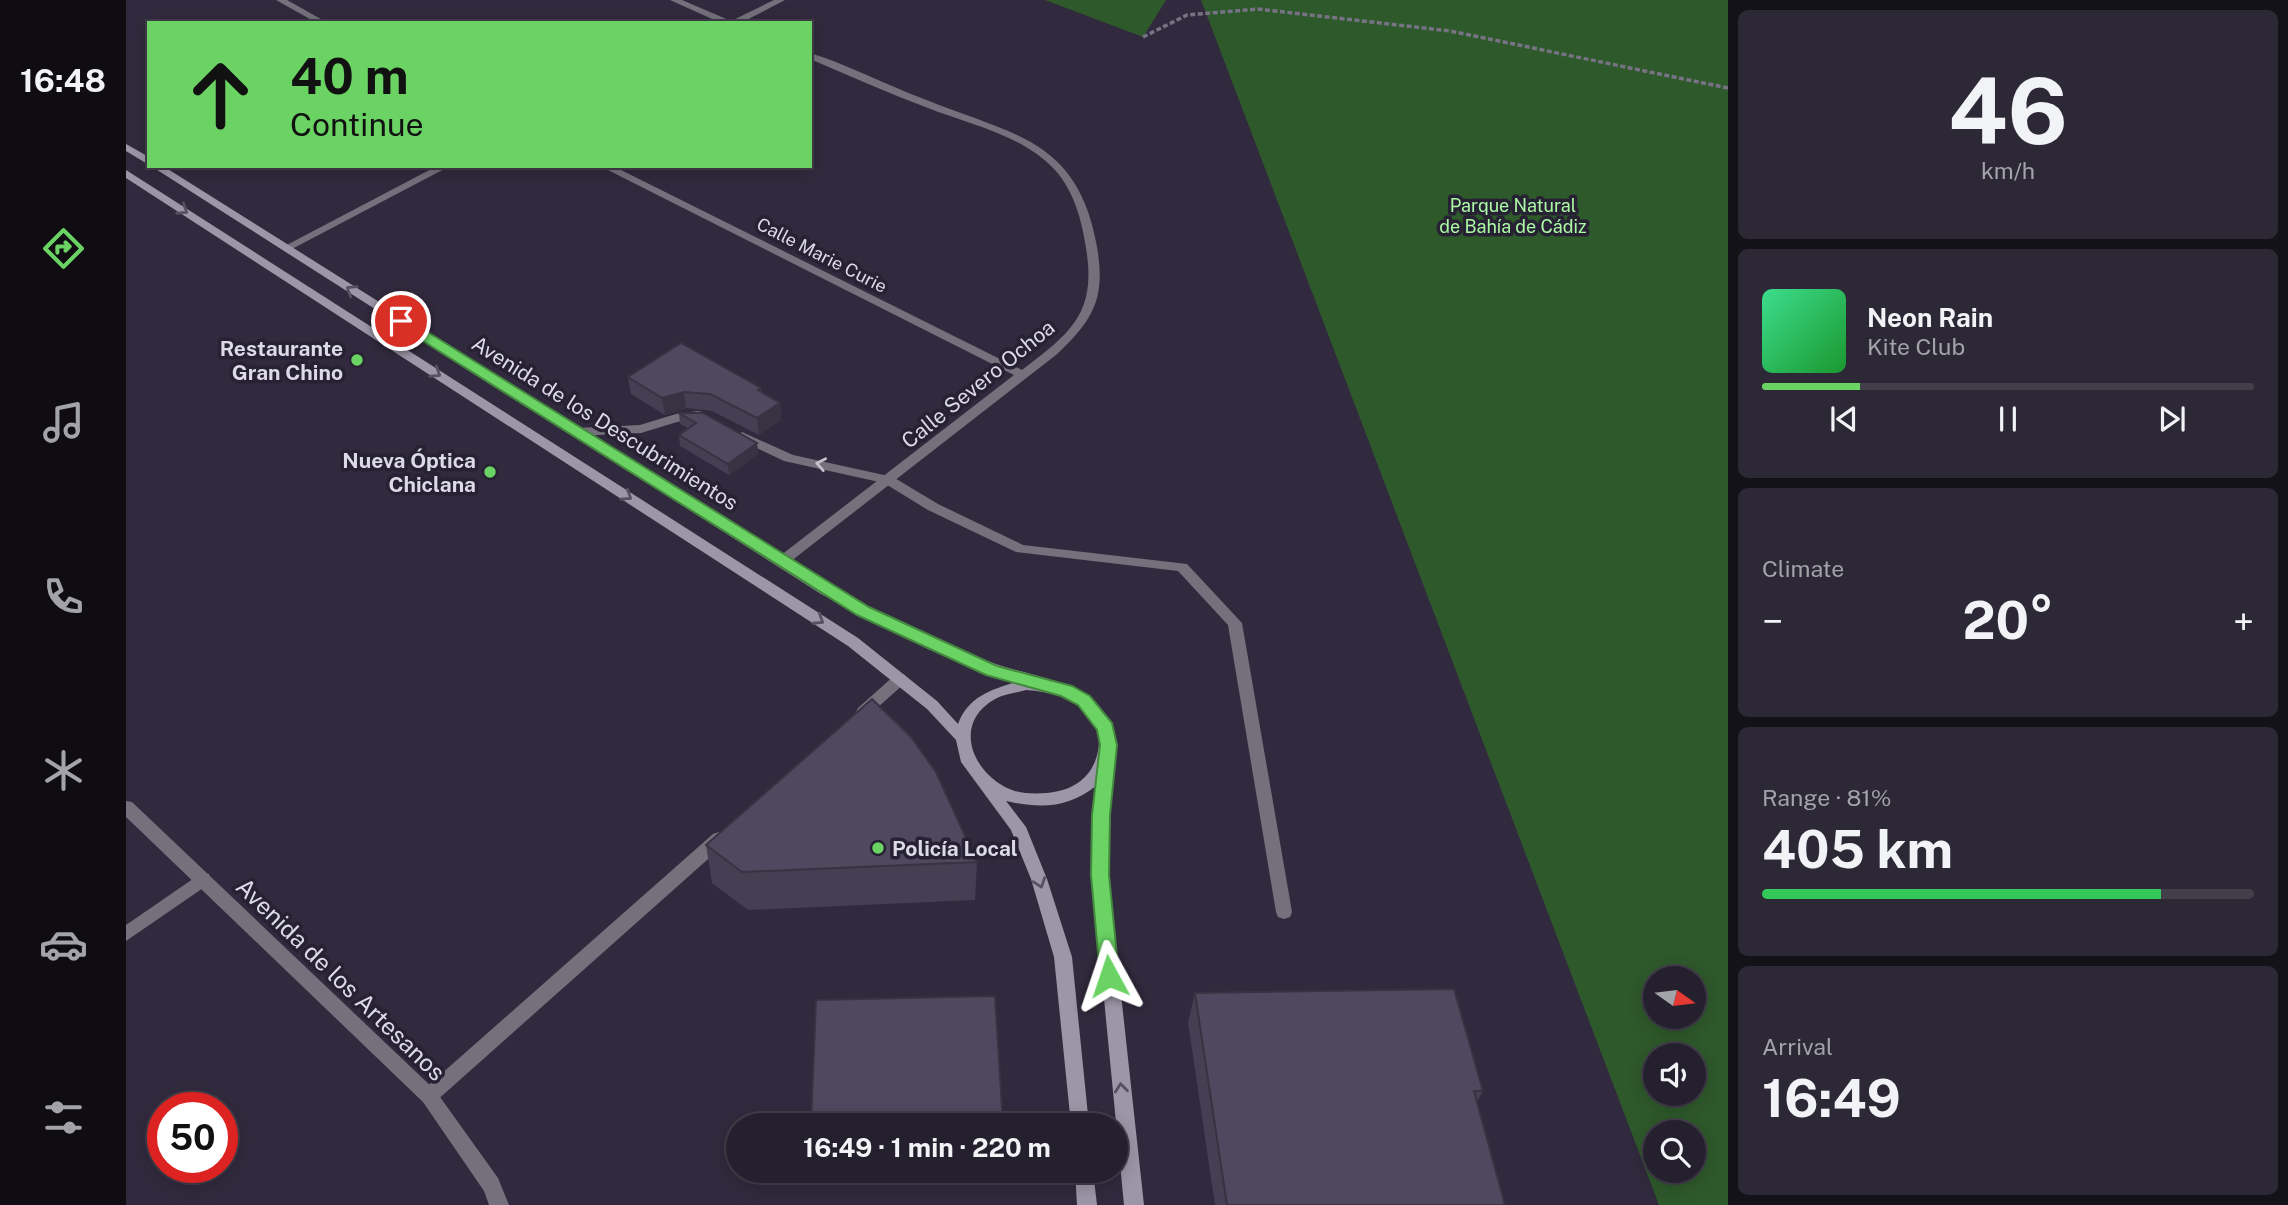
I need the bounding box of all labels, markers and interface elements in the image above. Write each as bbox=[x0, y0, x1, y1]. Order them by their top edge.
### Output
text: 40 m bbox=[290, 47, 409, 105]
icon: ahead bbox=[175, 49, 266, 140]
text: 46 bbox=[1948, 58, 2068, 164]
text: 16:48 bbox=[20, 62, 106, 99]
text: Continue bbox=[290, 106, 424, 143]
text: km/h bbox=[1981, 157, 2035, 184]
park label: Parque Natural de Bahía de Cádiz bbox=[1439, 195, 1587, 237]
one-way arrow bbox=[176, 201, 189, 214]
street label: Calle Marie Curie bbox=[753, 213, 891, 297]
icon: directions bbox=[39, 224, 88, 273]
one-way arrow bbox=[346, 285, 359, 298]
pin bbox=[371, 291, 431, 351]
icon: arrive bbox=[382, 302, 420, 340]
text: Neon Rain bbox=[1867, 302, 1993, 333]
street label: Calle Severo Ochoa bbox=[896, 315, 1060, 453]
street label: Avenida de los Descubrimientos bbox=[467, 331, 743, 515]
text: Kite Club bbox=[1867, 333, 1965, 360]
place label: Restaurante Gran Chino bbox=[220, 336, 343, 385]
marker: Restaurante Gran Chino bbox=[349, 352, 365, 368]
one-way arrow bbox=[429, 364, 442, 377]
icon: music bbox=[39, 398, 88, 447]
icon: previous bbox=[1825, 400, 1863, 438]
icon: pause bbox=[1989, 400, 2027, 438]
icon: next bbox=[2153, 400, 2191, 438]
place label: Nueva Óptica Chiclana bbox=[342, 448, 476, 497]
one-way arrow bbox=[815, 458, 827, 473]
marker: Nueva Óptica Chiclana bbox=[482, 464, 498, 480]
one-way arrow bbox=[620, 488, 633, 501]
text: Climate bbox=[1762, 555, 1844, 582]
icon: phone bbox=[39, 572, 88, 621]
text: 20° bbox=[1962, 590, 2054, 651]
text: − bbox=[1762, 599, 1783, 644]
text: + bbox=[2233, 599, 2254, 644]
one-way arrow bbox=[811, 611, 824, 624]
icon: climate bbox=[39, 746, 88, 795]
text: Range · 81% bbox=[1762, 784, 1891, 811]
text: 405 km bbox=[1762, 819, 1953, 880]
place label: Policía Local bbox=[892, 836, 1018, 861]
marker: Policía Local bbox=[870, 840, 886, 856]
street label: Avenida de los Artesanos bbox=[231, 872, 451, 1086]
one-way arrow bbox=[1032, 876, 1046, 888]
icon: car bbox=[39, 920, 88, 969]
position arrow bbox=[1072, 939, 1146, 1013]
north arrow bbox=[1643, 966, 1706, 1029]
map controls bbox=[1643, 966, 1706, 1183]
text: Arrival bbox=[1762, 1033, 1833, 1060]
button: sound bbox=[1643, 1043, 1706, 1106]
text: 16:49 bbox=[1762, 1068, 1901, 1129]
one-way arrow bbox=[1114, 1083, 1129, 1094]
speed limit sign: 50 bbox=[147, 1092, 238, 1183]
icon: filters bbox=[39, 1093, 88, 1142]
button: search bbox=[1643, 1120, 1706, 1183]
text: 16:49 · 1 min · 220 m bbox=[803, 1132, 1051, 1163]

